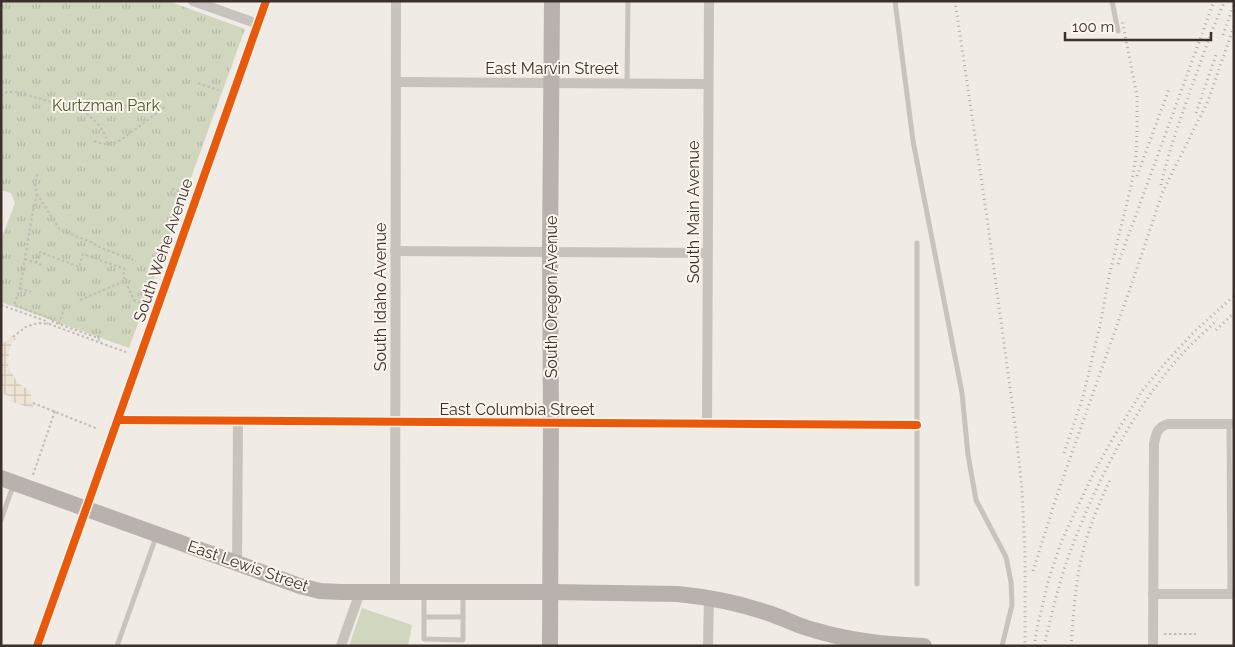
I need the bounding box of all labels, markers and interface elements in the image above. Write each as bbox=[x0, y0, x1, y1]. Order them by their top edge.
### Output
scale bar bbox=[1065, 10, 1211, 42]
text: 100 m bbox=[1072, 18, 1114, 36]
street label: East Marvin Street bbox=[485, 59, 619, 78]
park label: Kurtzman Park bbox=[52, 96, 160, 115]
street label: South Main Avenue bbox=[684, 141, 703, 283]
street label: South Wehe Avenue bbox=[130, 176, 196, 324]
street label: South Oregon Avenue bbox=[542, 216, 561, 378]
street label: South Idaho Avenue bbox=[371, 223, 390, 371]
street label: East Columbia Street bbox=[439, 400, 595, 419]
street label: East Lewis Street bbox=[185, 536, 312, 596]

